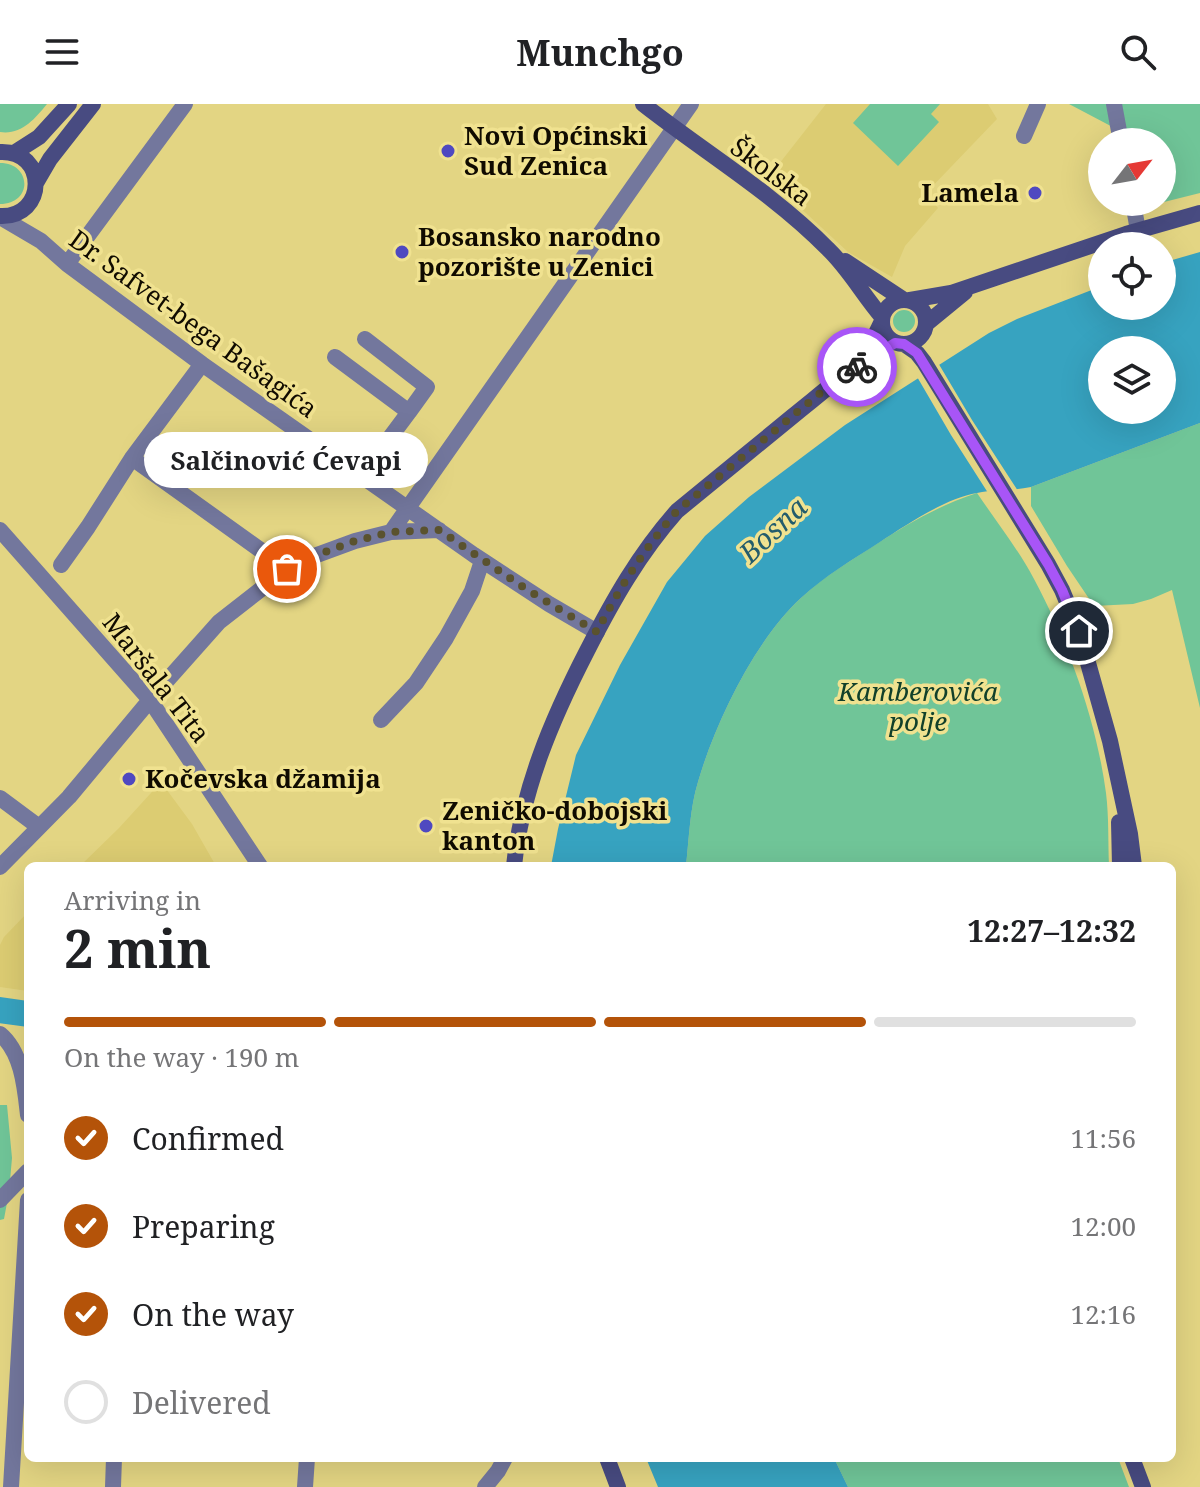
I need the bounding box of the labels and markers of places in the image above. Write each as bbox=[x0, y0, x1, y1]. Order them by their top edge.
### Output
place label: Novi Općinski Sud Zenica bbox=[464, 117, 648, 183]
marker: Novi Općinski Sud Zenica bbox=[439, 142, 457, 160]
place label: Lamela bbox=[921, 174, 1019, 210]
marker: Lamela bbox=[1026, 184, 1044, 202]
place label: Bosansko narodno pozorište u Zenici bbox=[418, 218, 661, 284]
marker: Bosansko narodno pozorište u Zenici bbox=[393, 243, 411, 261]
callout: Salčinović Ćevapi bbox=[145, 433, 429, 489]
pin bbox=[253, 535, 321, 603]
pin bbox=[1045, 597, 1113, 665]
place label: Kočevska džamija bbox=[145, 760, 381, 796]
marker: Kočevska džamija bbox=[120, 770, 138, 788]
place label: Zeničko-dobojski kanton bbox=[442, 792, 667, 858]
marker: Zeničko-dobojski kanton bbox=[417, 817, 435, 835]

